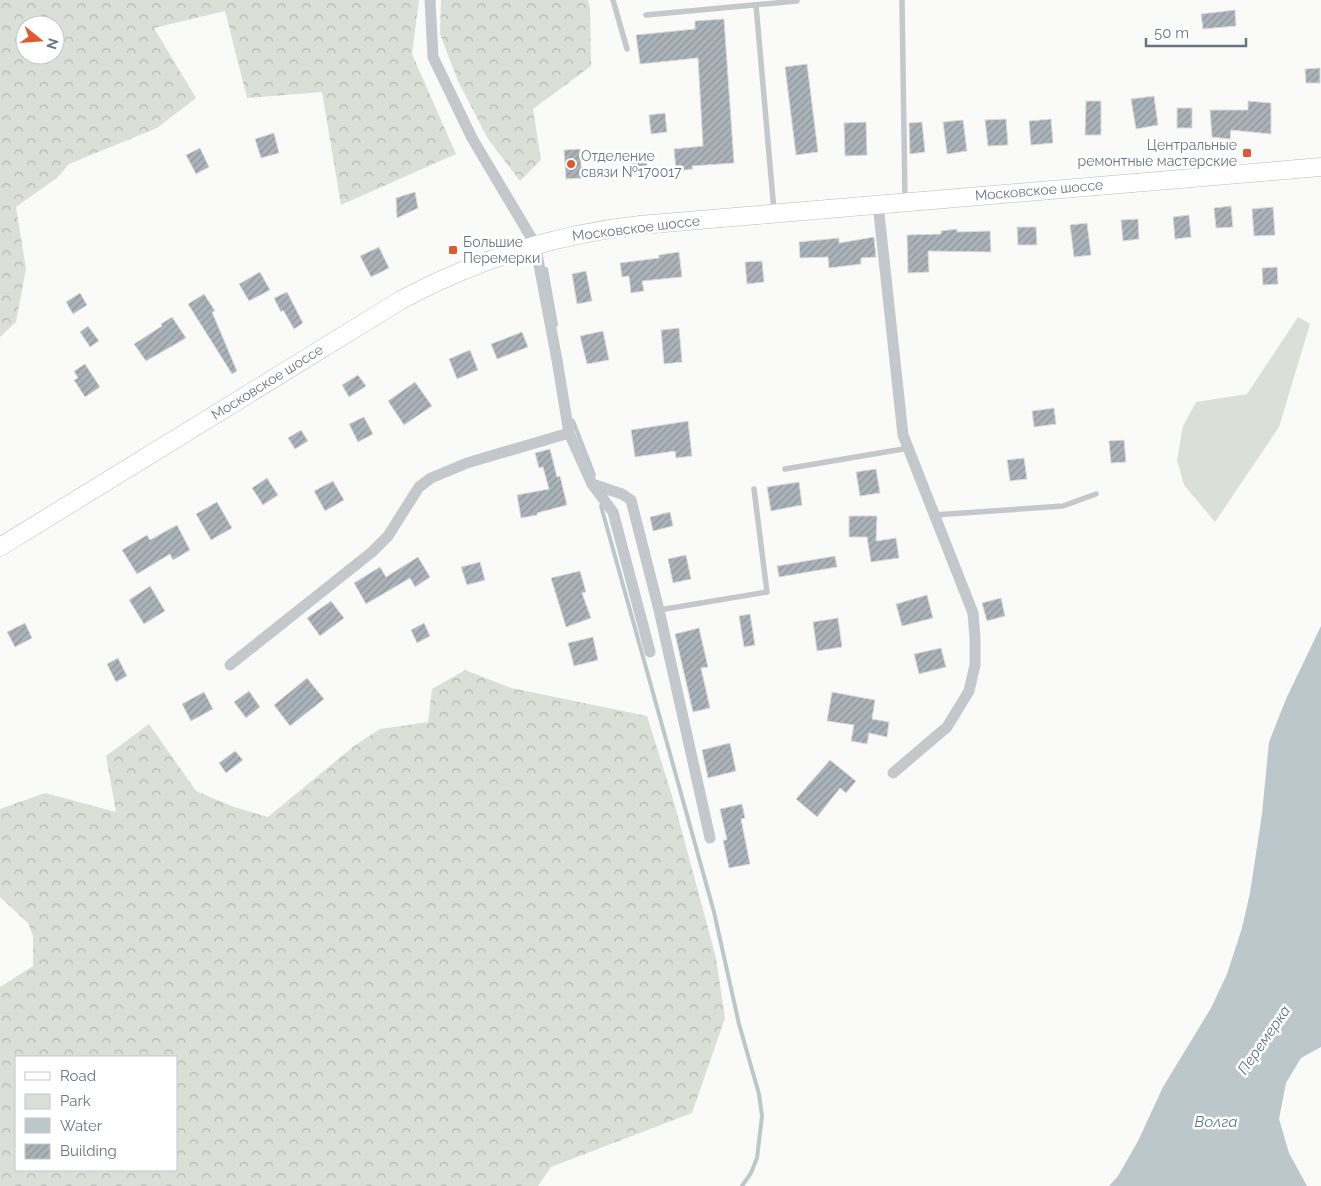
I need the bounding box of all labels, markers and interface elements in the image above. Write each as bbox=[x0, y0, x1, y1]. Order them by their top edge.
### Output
north arrow bbox=[15, 15, 65, 65]
scale bar bbox=[1146, 15, 1246, 47]
text: 50 m bbox=[1154, 24, 1189, 42]
text: N bbox=[43, 36, 62, 51]
place label: Центральные ремонтные мастерские bbox=[1078, 137, 1237, 169]
marker: Центральные ремонтные мастерские bbox=[1241, 147, 1253, 159]
place label: Отделение связи №170017 bbox=[581, 148, 682, 180]
marker: Отделение связи №170017 bbox=[565, 158, 577, 170]
street label: Московское шоссе bbox=[974, 176, 1104, 204]
street label: Московское шоссе bbox=[571, 212, 701, 244]
place label: Большие Перемерки bbox=[463, 234, 540, 266]
marker: Большие Перемерки bbox=[447, 244, 459, 256]
street label: Московское шоссе bbox=[208, 341, 326, 423]
water label: Перемерка bbox=[1234, 1002, 1294, 1078]
legend bbox=[15, 1056, 178, 1171]
text: Road bbox=[60, 1067, 96, 1085]
text: Park bbox=[60, 1092, 91, 1110]
water label: Волга bbox=[1195, 1113, 1237, 1131]
text: Water bbox=[60, 1117, 103, 1135]
text: Building bbox=[60, 1142, 117, 1160]

